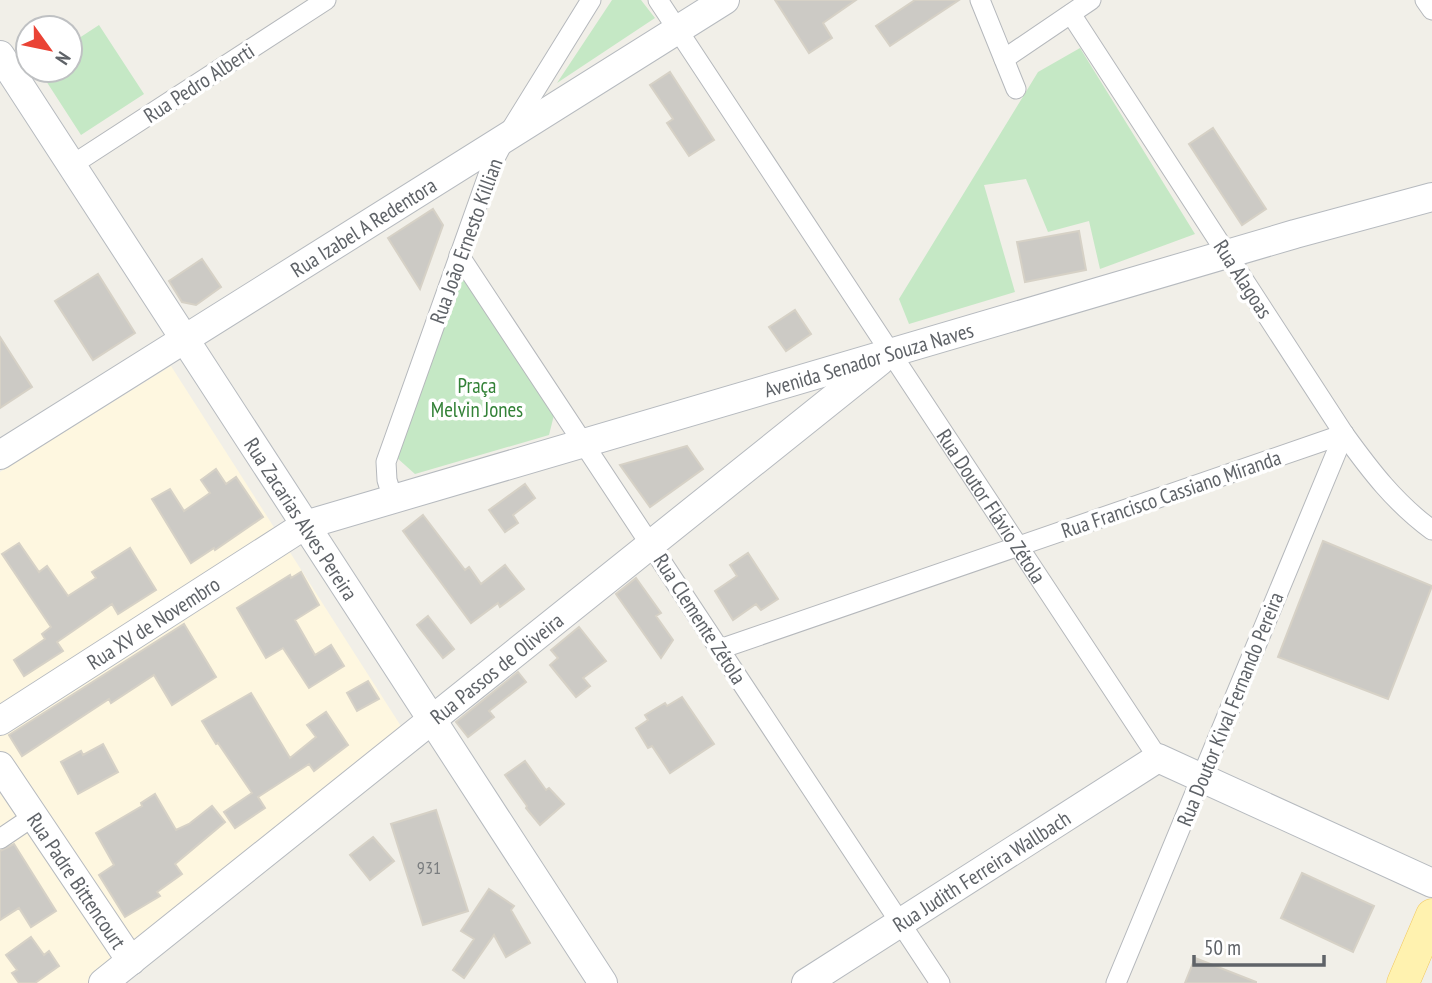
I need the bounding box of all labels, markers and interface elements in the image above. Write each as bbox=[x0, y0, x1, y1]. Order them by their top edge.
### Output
north arrow bbox=[14, 14, 84, 84]
street label: Rua Pedro Alberti bbox=[139, 37, 259, 129]
text: N bbox=[50, 47, 76, 69]
street label: Rua João Ernesto Killian bbox=[424, 155, 508, 327]
street label: Rua Izabel A Redentora bbox=[285, 171, 441, 283]
street label: Rua Alagoas bbox=[1208, 235, 1278, 323]
street label: Avenida Senador Souza Naves bbox=[761, 316, 976, 403]
park label: Praça Melvin Jones bbox=[431, 372, 523, 423]
street label: Rua Doutor Flávio Zétola bbox=[931, 424, 1052, 588]
street label: Rua Zacarias Alves Pereira bbox=[239, 432, 364, 605]
street label: Rua Francisco Cassiano Miranda bbox=[1058, 444, 1284, 544]
street label: Rua Clemente Zétola bbox=[648, 549, 752, 689]
street label: Rua XV de Novembro bbox=[82, 570, 225, 675]
street label: Rua Doutor Kival Fernando Pereira bbox=[1171, 588, 1289, 830]
street label: Rua Passos de Oliveira bbox=[424, 607, 569, 730]
street label: Rua Judith Ferreira Wallbach bbox=[887, 804, 1075, 938]
street label: Rua Padre Bittencourt bbox=[22, 807, 132, 954]
house number: 931 bbox=[417, 856, 441, 879]
scale bar bbox=[1194, 923, 1324, 967]
text: 50 m bbox=[1204, 934, 1241, 961]

